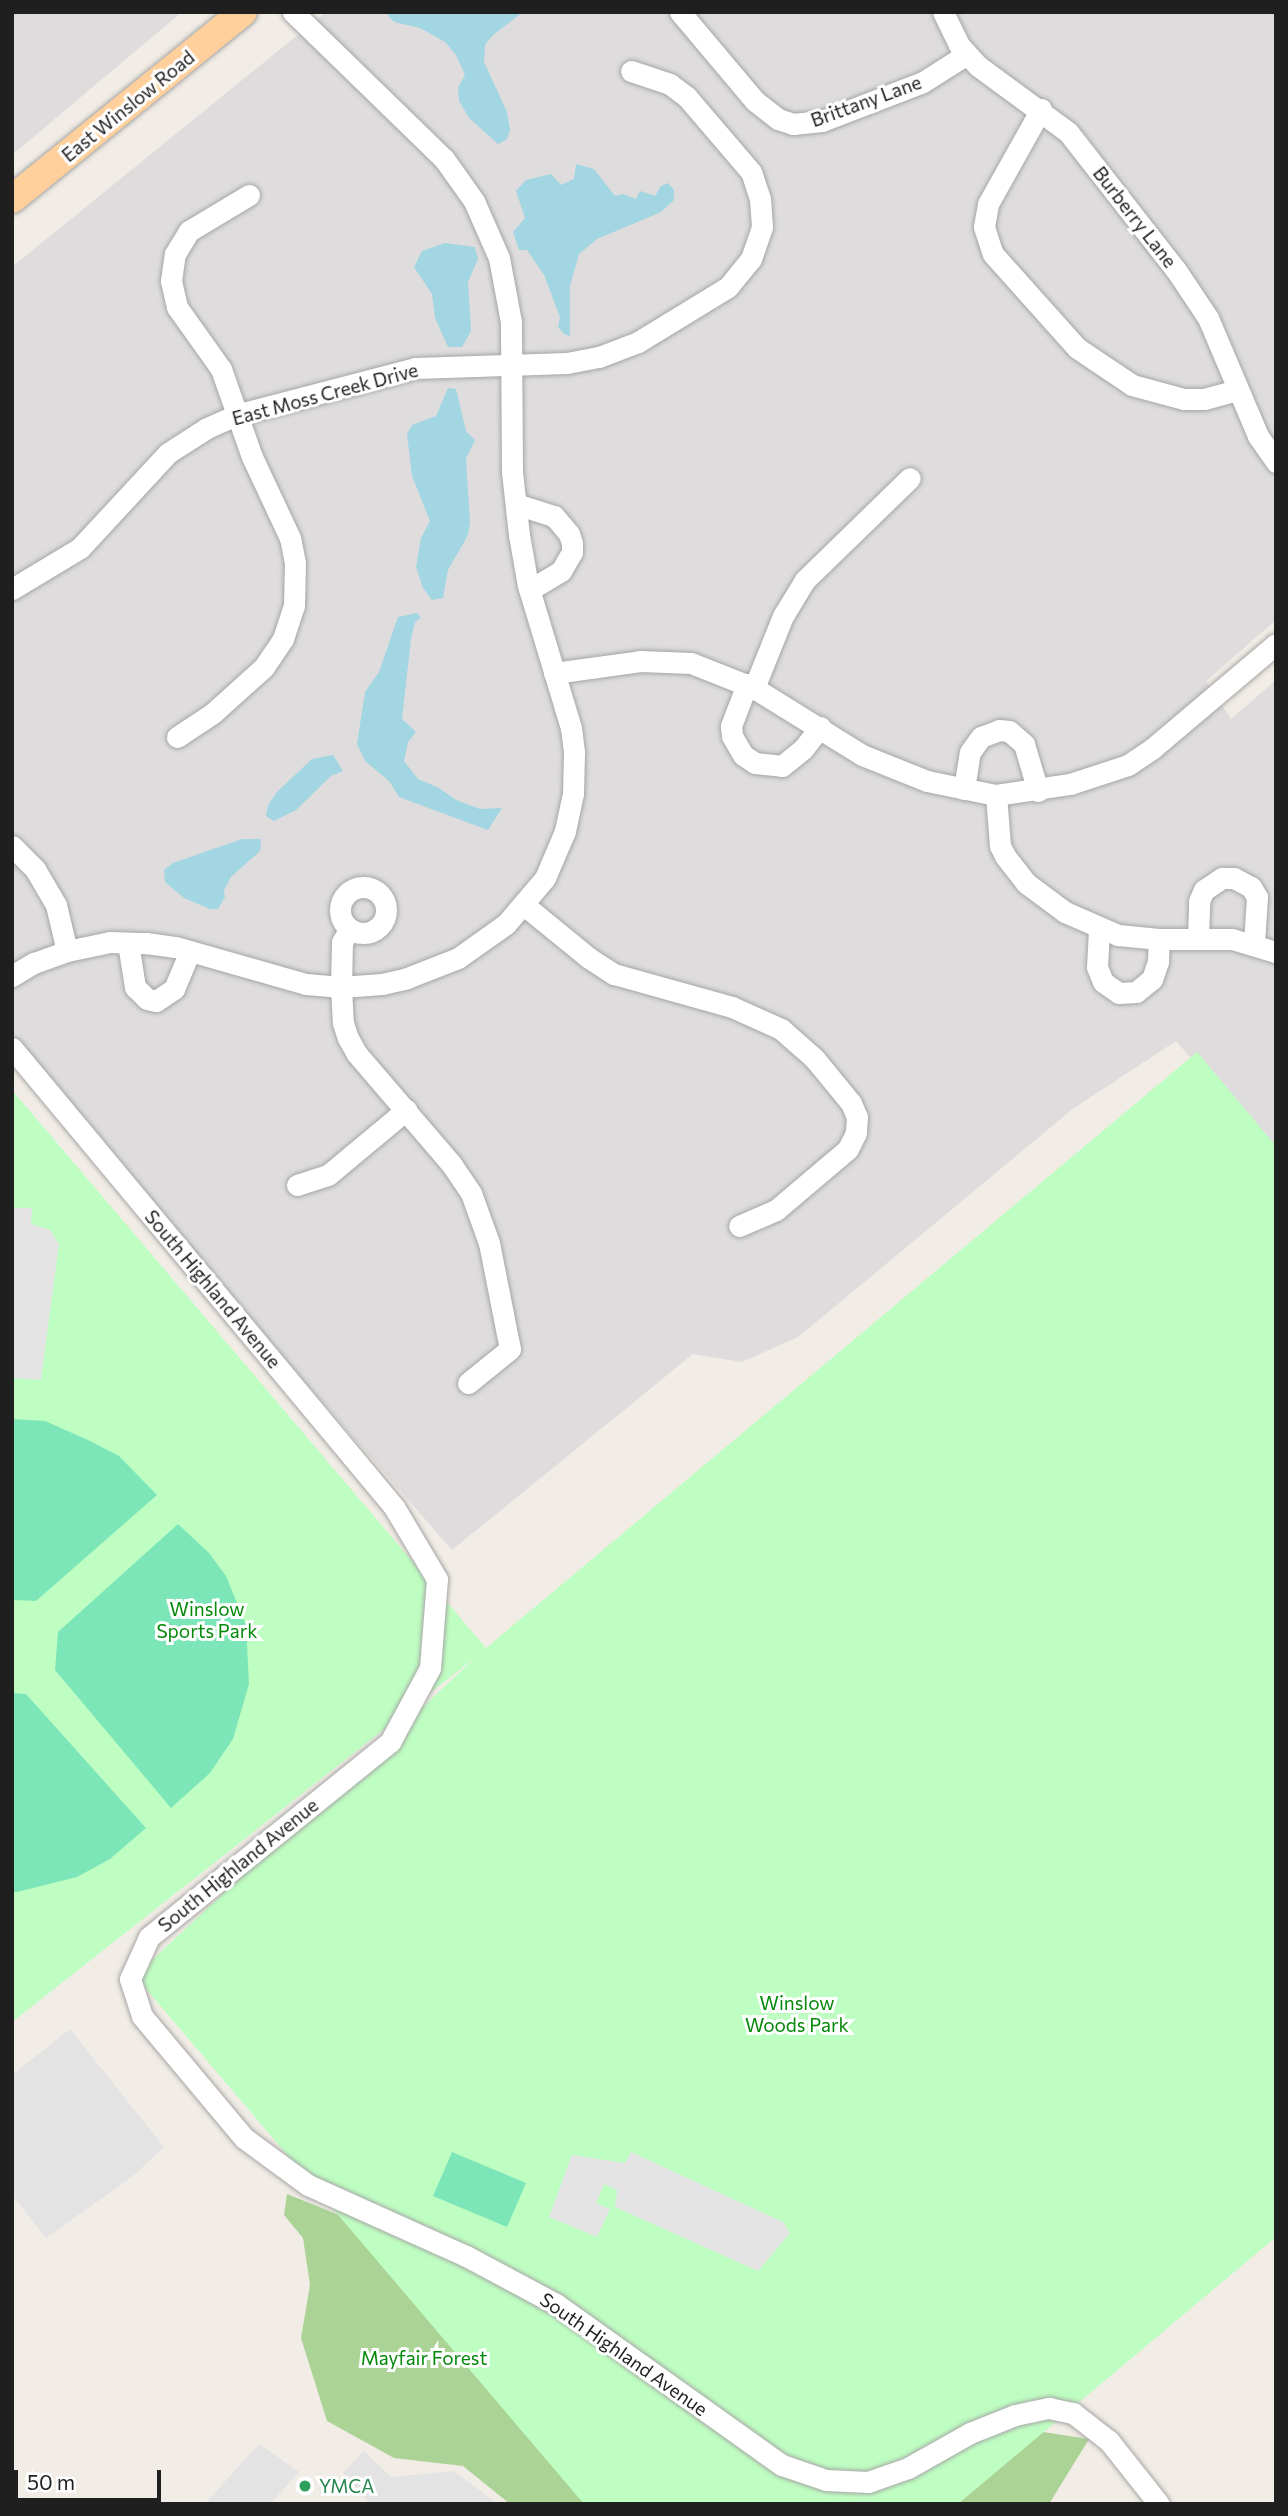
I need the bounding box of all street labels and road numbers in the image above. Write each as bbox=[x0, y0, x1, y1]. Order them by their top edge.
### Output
street label: East Winslow Road bbox=[57, 46, 199, 166]
street label: Brittany Lane bbox=[808, 70, 924, 132]
street label: Burberry Lane bbox=[1088, 162, 1182, 272]
street label: East Moss Creek Drive bbox=[230, 358, 420, 430]
street label: South Highland Avenue bbox=[140, 1205, 286, 1373]
street label: South Highland Avenue bbox=[153, 1793, 323, 1937]
street label: South Highland Avenue bbox=[536, 2287, 712, 2421]

